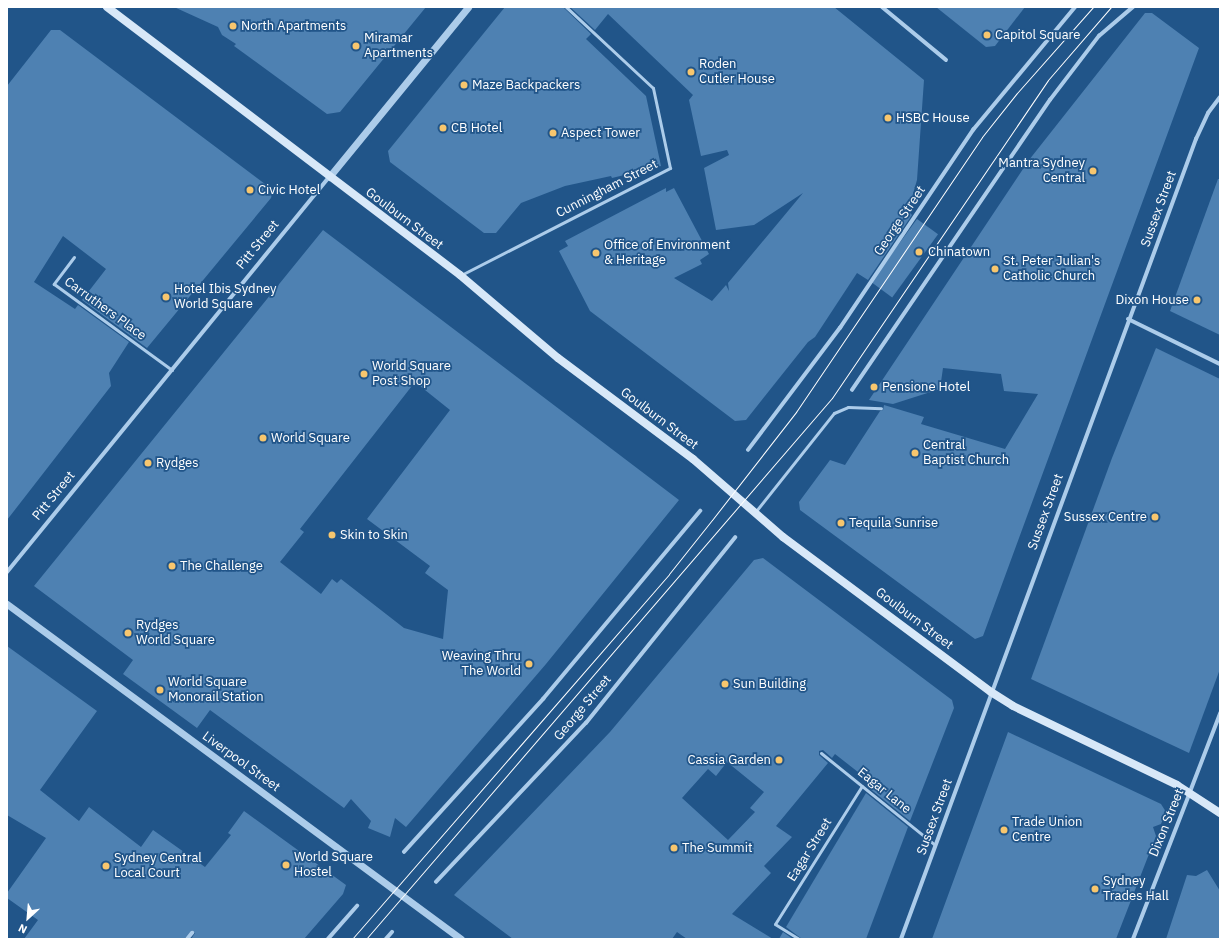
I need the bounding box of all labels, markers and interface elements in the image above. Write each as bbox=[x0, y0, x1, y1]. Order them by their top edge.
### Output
place label: North Apartments bbox=[241, 18, 346, 34]
marker: North Apartments bbox=[228, 21, 238, 31]
place label: Capitol Square bbox=[995, 27, 1080, 43]
marker: Capitol Square bbox=[982, 30, 992, 40]
place label: Miramar Apartments bbox=[364, 31, 433, 62]
marker: Miramar Apartments bbox=[351, 41, 361, 51]
place label: Roden Cutler House bbox=[699, 57, 775, 88]
marker: Roden Cutler House bbox=[686, 67, 696, 77]
place label: Maze Backpackers bbox=[472, 77, 580, 93]
marker: Maze Backpackers bbox=[459, 80, 469, 90]
place label: HSBC House bbox=[896, 110, 970, 126]
marker: HSBC House bbox=[883, 113, 893, 123]
place label: CB Hotel bbox=[451, 120, 502, 136]
marker: CB Hotel bbox=[438, 123, 448, 133]
place label: Aspect Tower bbox=[561, 125, 640, 141]
marker: Aspect Tower bbox=[548, 128, 558, 138]
place label: Mantra Sydney Central bbox=[998, 156, 1085, 187]
street label: Cunningham Street bbox=[554, 157, 660, 221]
marker: Mantra Sydney Central bbox=[1088, 166, 1098, 176]
street label: Sussex Street bbox=[1138, 169, 1180, 249]
place label: Civic Hotel bbox=[258, 182, 320, 198]
street label: George Street bbox=[871, 183, 929, 259]
marker: Civic Hotel bbox=[245, 185, 255, 195]
street label: Goulburn Street bbox=[362, 185, 446, 253]
street label: Pitt Street bbox=[233, 217, 283, 273]
place label: Office of Environment & Heritage bbox=[604, 238, 730, 269]
place label: Chinatown bbox=[928, 244, 990, 260]
marker: Chinatown bbox=[913, 246, 925, 258]
marker: Office of Environment & Heritage bbox=[591, 248, 601, 258]
place label: St. Peter Julian's Catholic Church bbox=[1003, 254, 1100, 285]
marker: St. Peter Julian's Catholic Church bbox=[990, 264, 1000, 274]
street label: Carruthers Place bbox=[61, 274, 149, 344]
place label: Hotel Ibis Sydney World Square bbox=[174, 282, 277, 313]
marker: Hotel Ibis Sydney World Square bbox=[161, 292, 171, 302]
place label: Dixon House bbox=[1116, 292, 1189, 308]
marker: Dixon House bbox=[1192, 295, 1202, 305]
place label: World Square Post Shop bbox=[372, 359, 451, 390]
marker: World Square Post Shop bbox=[359, 369, 369, 379]
place label: Pensione Hotel bbox=[882, 379, 970, 395]
marker: Pensione Hotel bbox=[869, 382, 879, 392]
street label: Goulburn Street bbox=[617, 385, 701, 453]
place label: World Square bbox=[271, 430, 350, 446]
marker: World Square bbox=[258, 433, 268, 443]
place label: Central Baptist Church bbox=[923, 438, 1009, 469]
marker: Central Baptist Church bbox=[910, 448, 920, 458]
place label: Rydges bbox=[156, 455, 198, 471]
marker: Rydges bbox=[143, 458, 153, 468]
street label: Pitt Street bbox=[29, 468, 79, 524]
street label: Sussex Street bbox=[1025, 472, 1067, 552]
place label: Sussex Centre bbox=[1064, 509, 1147, 525]
marker: Sussex Centre bbox=[1150, 512, 1160, 522]
place label: Tequila Sunrise bbox=[849, 515, 938, 531]
marker: Tequila Sunrise bbox=[836, 518, 846, 528]
place label: Skin to Skin bbox=[340, 527, 408, 543]
marker: Skin to Skin bbox=[327, 530, 337, 540]
place label: The Challenge bbox=[180, 558, 263, 574]
marker: The Challenge bbox=[167, 561, 177, 571]
street label: Goulburn Street bbox=[872, 585, 956, 653]
place label: Rydges World Square bbox=[136, 618, 215, 649]
marker: Rydges World Square bbox=[123, 628, 133, 638]
place label: Weaving Thru The World bbox=[442, 649, 521, 680]
marker: Weaving Thru The World bbox=[524, 659, 534, 669]
street label: George Street bbox=[551, 672, 615, 744]
place label: World Square Monorail Station bbox=[168, 675, 264, 706]
place label: Sun Building bbox=[733, 676, 806, 692]
marker: Sun Building bbox=[720, 679, 730, 689]
marker: World Square Monorail Station bbox=[155, 685, 165, 695]
street label: Liverpool Street bbox=[199, 729, 283, 795]
place label: Cassia Garden bbox=[687, 752, 771, 768]
marker: Cassia Garden bbox=[774, 755, 784, 765]
street label: Eagar Lane bbox=[854, 765, 914, 817]
street label: Sussex Street bbox=[914, 777, 956, 857]
street label: Dixon Street bbox=[1146, 787, 1188, 859]
street label: Eagar Street bbox=[784, 815, 836, 885]
place label: Trade Union Centre bbox=[1012, 815, 1082, 846]
marker: Trade Union Centre bbox=[999, 825, 1009, 835]
place label: The Summit bbox=[682, 840, 752, 856]
marker: The Summit bbox=[669, 843, 679, 853]
place label: World Square Hostel bbox=[294, 850, 373, 881]
place label: Sydney Central Local Court bbox=[114, 851, 202, 882]
marker: World Square Hostel bbox=[281, 860, 291, 870]
marker: Sydney Central Local Court bbox=[101, 861, 111, 871]
place label: Sydney Trades Hall bbox=[1103, 874, 1169, 905]
marker: Sydney Trades Hall bbox=[1090, 884, 1100, 894]
north arrow bbox=[8, 898, 48, 938]
text: N bbox=[16, 921, 29, 937]

